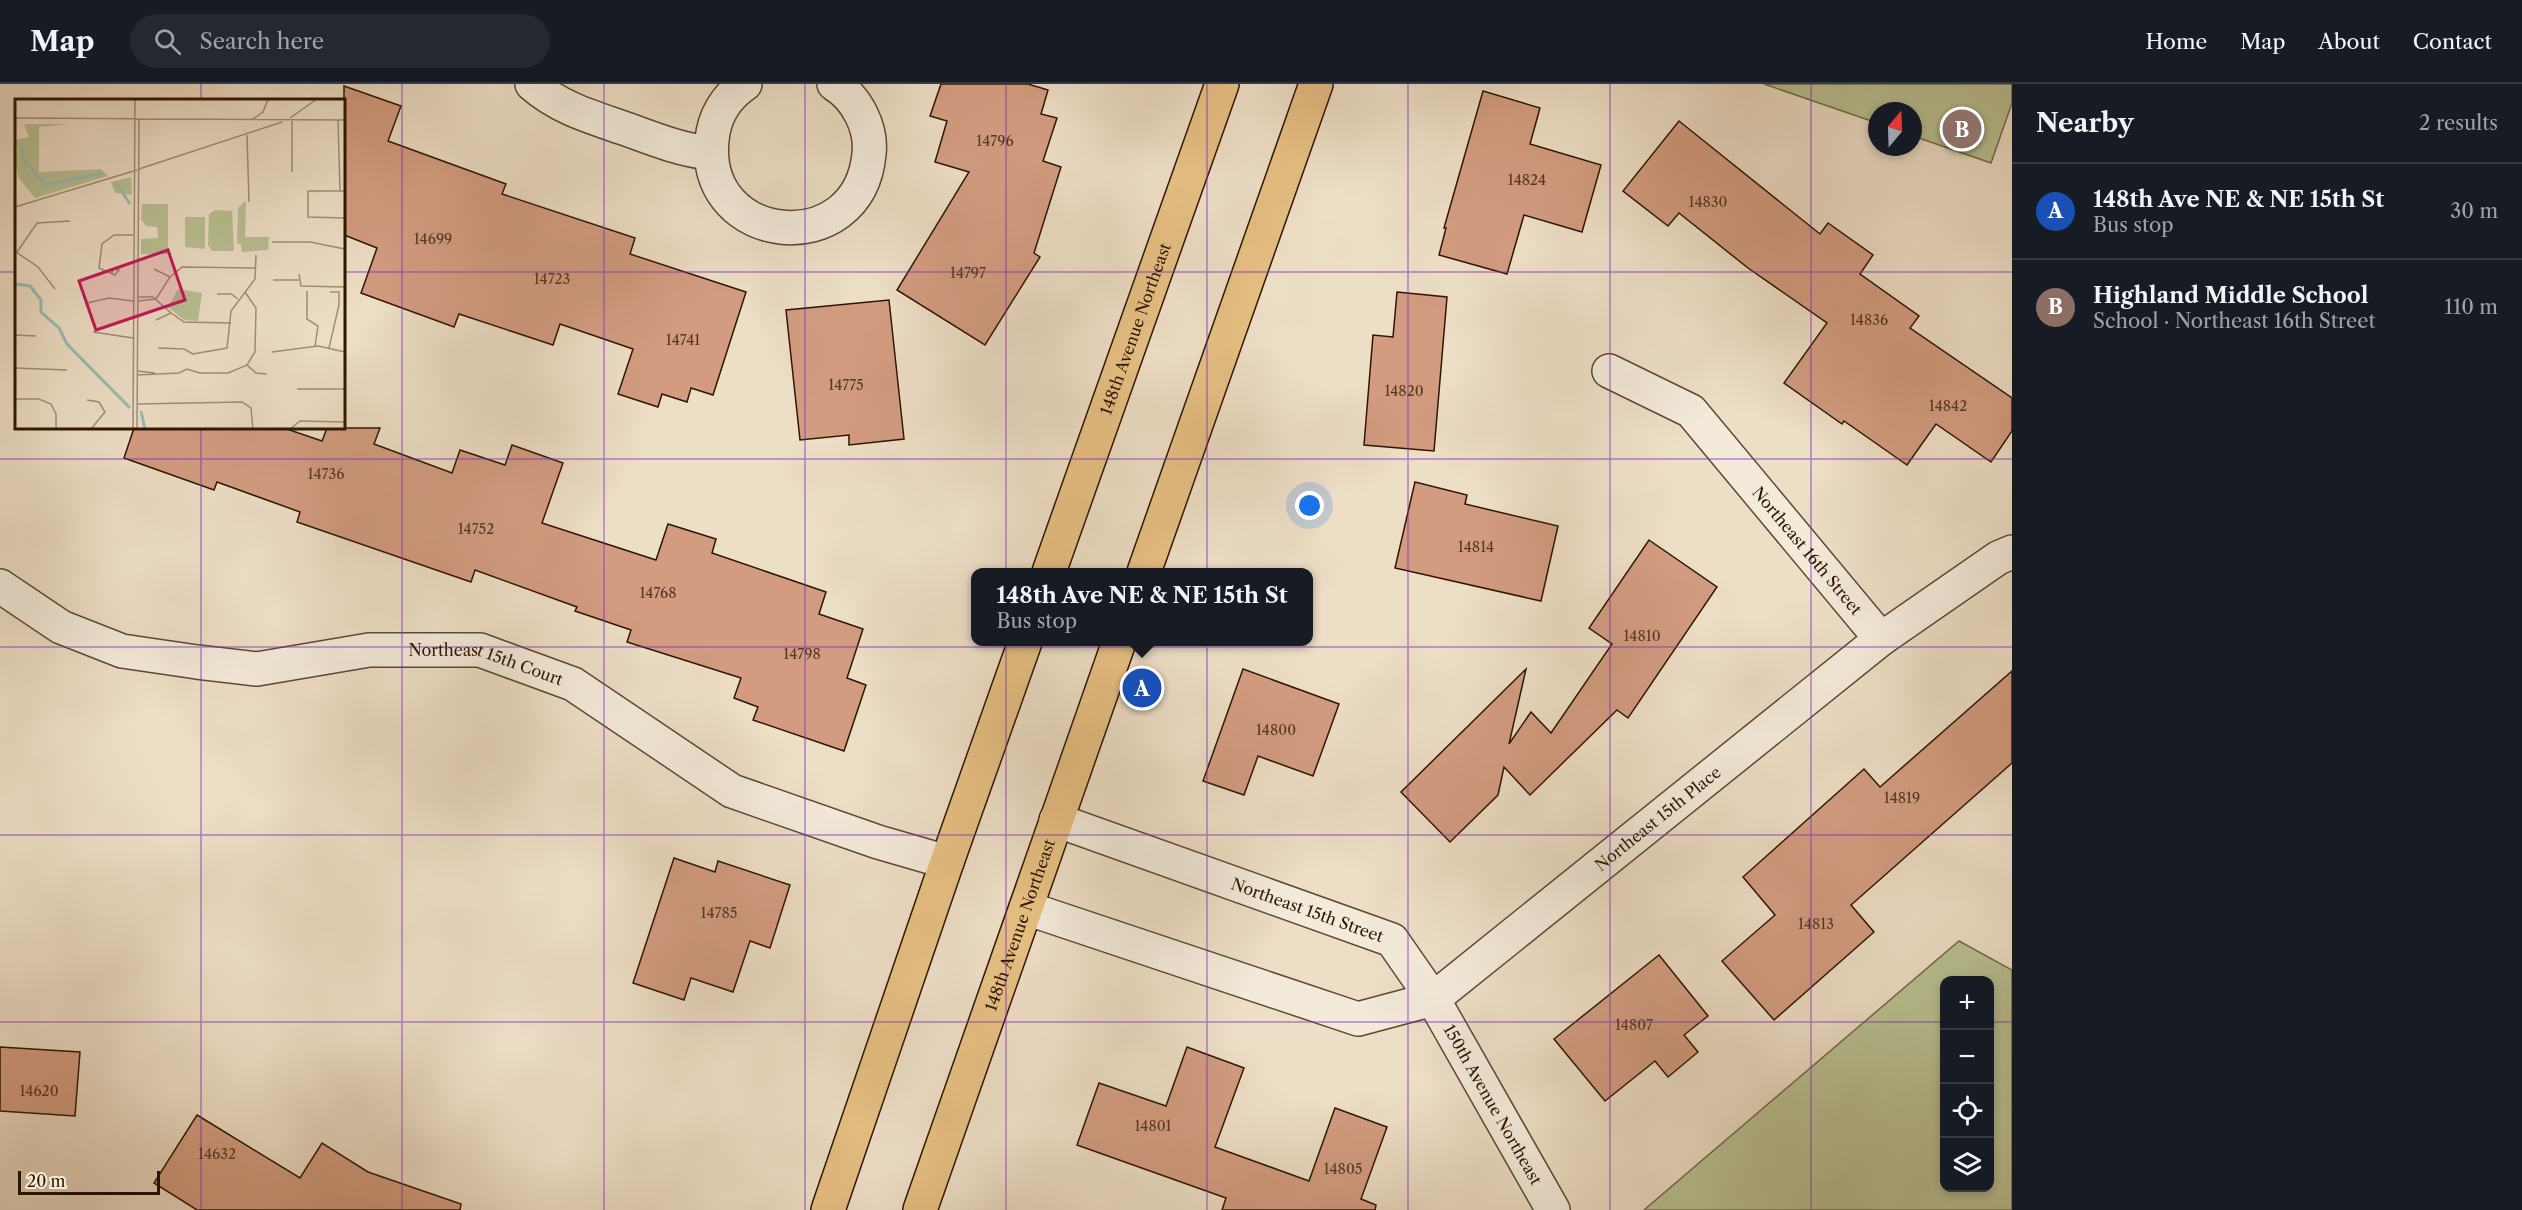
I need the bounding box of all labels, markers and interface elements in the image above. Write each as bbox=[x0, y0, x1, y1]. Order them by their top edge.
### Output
search box bbox=[130, 14, 550, 68]
text: Map bbox=[30, 24, 94, 58]
icon: search bbox=[151, 25, 184, 58]
text: Search here bbox=[199, 28, 324, 55]
text: Home bbox=[2146, 29, 2207, 54]
text: Map bbox=[2240, 29, 2285, 54]
text: About bbox=[2318, 29, 2380, 54]
text: Contact bbox=[2413, 29, 2492, 54]
inset map bbox=[15, 99, 345, 429]
north arrow bbox=[1868, 102, 1922, 156]
pin: B bbox=[1942, 106, 1982, 152]
text: Nearby bbox=[2036, 107, 2134, 139]
text: 2 results bbox=[2419, 111, 2498, 135]
house number: 14796 bbox=[976, 132, 1014, 150]
house number: 14824 bbox=[1508, 171, 1546, 189]
text: 148th Ave NE & NE 15th St bbox=[2093, 186, 2384, 213]
house number: 14830 bbox=[1689, 193, 1728, 211]
text: A bbox=[2048, 199, 2063, 223]
text: 30 m bbox=[2450, 199, 2498, 223]
text: Bus stop bbox=[2093, 213, 2174, 237]
house number: 14699 bbox=[414, 230, 452, 248]
street label: 148th Avenue Northeast bbox=[1096, 240, 1175, 417]
house number: 14797 bbox=[950, 264, 986, 282]
house number: 14723 bbox=[534, 270, 570, 288]
text: Highland Middle School bbox=[2093, 282, 2368, 309]
text: B bbox=[2048, 295, 2063, 319]
text: 110 m bbox=[2445, 295, 2498, 319]
text: School · Northeast 16th Street bbox=[2093, 309, 2375, 333]
house number: 14836 bbox=[1850, 311, 1888, 329]
house number: 14741 bbox=[666, 331, 700, 349]
house number: 14775 bbox=[828, 376, 864, 394]
house number: 14820 bbox=[1384, 382, 1424, 400]
house number: 14842 bbox=[1929, 397, 1967, 415]
house number: 14736 bbox=[308, 465, 344, 483]
street label: Northeast 16th Street bbox=[1748, 482, 1867, 619]
your location bbox=[1295, 491, 1324, 520]
house number: 14752 bbox=[458, 520, 494, 538]
house number: 14814 bbox=[1458, 538, 1494, 556]
popup bbox=[971, 568, 1313, 646]
text: 148th Ave NE & NE 15th St bbox=[996, 582, 1288, 609]
house number: 14768 bbox=[639, 584, 677, 602]
text: Bus stop bbox=[996, 609, 1077, 633]
house number: 14810 bbox=[1623, 627, 1661, 645]
street label: Northeast 15th Court bbox=[409, 640, 566, 690]
house number: 14798 bbox=[783, 645, 821, 663]
pin: A bbox=[1122, 666, 1162, 710]
house number: 14800 bbox=[1256, 721, 1296, 739]
street label: Northeast 15th Place bbox=[1591, 762, 1725, 875]
house number: 14819 bbox=[1884, 789, 1920, 807]
street label: 148th Avenue Northeast bbox=[980, 836, 1059, 1014]
street label: Northeast 15th Street bbox=[1229, 873, 1386, 946]
house number: 14785 bbox=[701, 904, 737, 922]
house number: 14813 bbox=[1798, 915, 1834, 933]
map controls bbox=[1940, 976, 1994, 1192]
button: + bbox=[1940, 976, 1994, 1030]
house number: 14807 bbox=[1615, 1016, 1653, 1034]
street label: 150th Avenue Northeast bbox=[1440, 1021, 1547, 1188]
button: − bbox=[1940, 1030, 1994, 1084]
house number: 14620 bbox=[19, 1082, 59, 1100]
button: locate bbox=[1940, 1084, 1994, 1138]
house number: 14801 bbox=[1134, 1117, 1172, 1135]
button: layers bbox=[1940, 1138, 1994, 1192]
house number: 14632 bbox=[198, 1145, 236, 1163]
house number: 14805 bbox=[1324, 1160, 1362, 1178]
scale bar bbox=[18, 1168, 160, 1196]
text: 20 m bbox=[27, 1171, 66, 1191]

